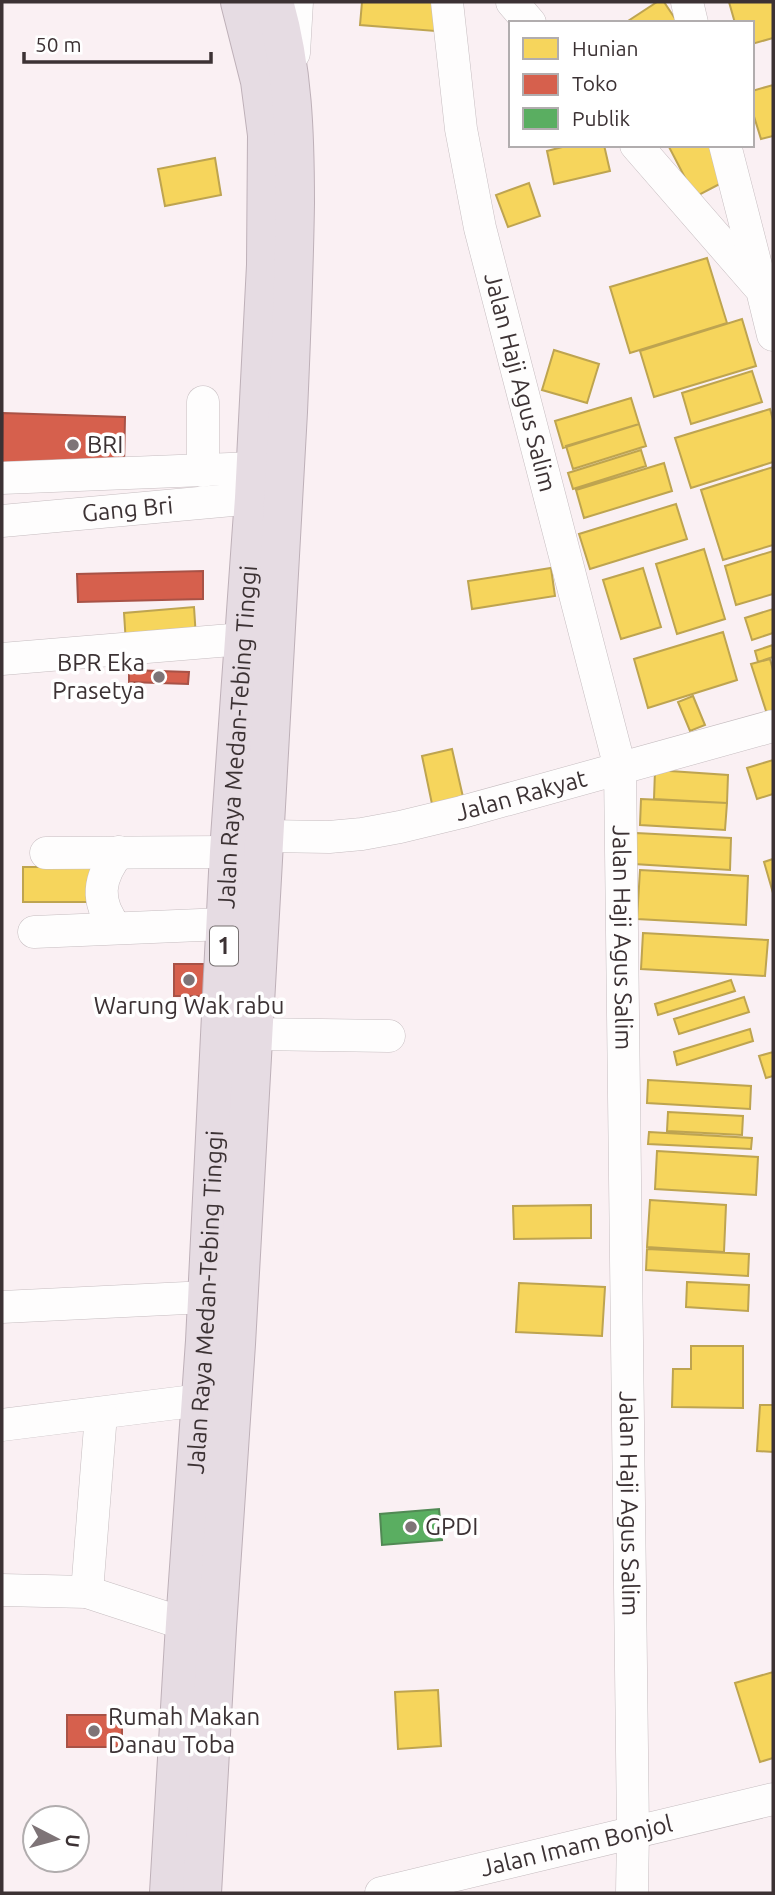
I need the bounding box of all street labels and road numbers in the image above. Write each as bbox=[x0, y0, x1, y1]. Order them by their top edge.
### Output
street label: Jalan Haji Agus Salim bbox=[479, 270, 562, 495]
street label: Gang Bri bbox=[81, 491, 174, 527]
street label: Jalan Raya Medan-Tebing Tinggi bbox=[212, 564, 262, 909]
street label: Jalan Rakyat bbox=[453, 764, 590, 826]
street label: Jalan Haji Agus Salim bbox=[608, 825, 637, 1050]
road number: 1 bbox=[210, 926, 238, 965]
street label: Jalan Raya Medan-Tebing Tinggi bbox=[182, 1130, 228, 1475]
street label: Jalan Haji Agus Salim bbox=[615, 1391, 644, 1616]
street label: Jalan Imam Bonjol bbox=[478, 1810, 675, 1882]

